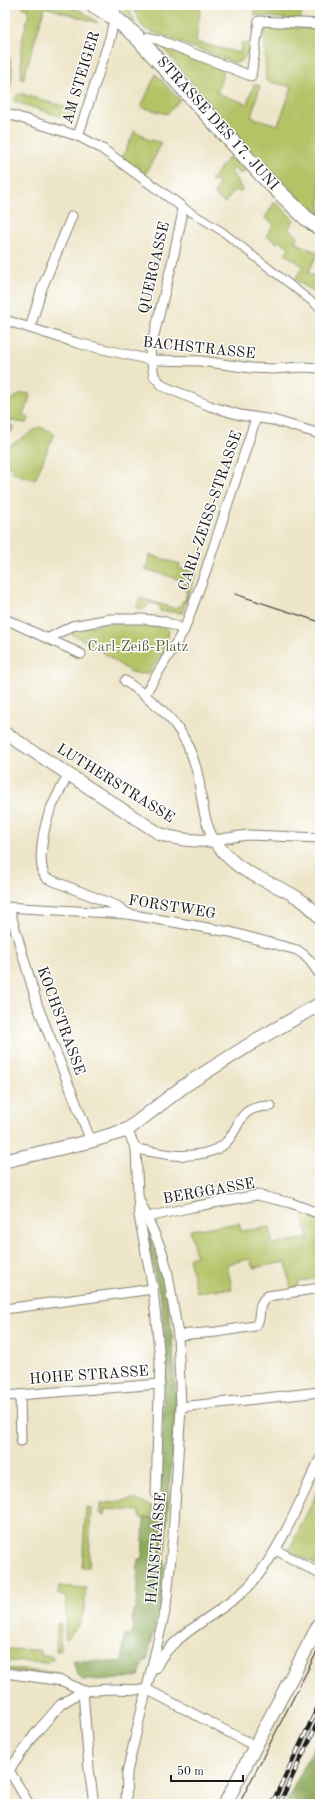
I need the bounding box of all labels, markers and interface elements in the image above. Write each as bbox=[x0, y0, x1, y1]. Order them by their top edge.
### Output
street label: AM STEIGER bbox=[61, 29, 103, 126]
street label: STRASSE DES 17. JUNI bbox=[153, 54, 281, 194]
street label: QUERGASSE bbox=[137, 221, 173, 315]
street label: BACHSTRASSE bbox=[142, 336, 256, 362]
street label: CARL-ZEISS-STRASSE bbox=[176, 429, 246, 593]
park label: Carl-Zeiß-Platz bbox=[88, 640, 188, 655]
street label: LUTHERSTRASSE bbox=[54, 742, 176, 826]
street label: FORSTWEG bbox=[127, 894, 217, 922]
street label: KOCHSTRASSE bbox=[33, 965, 87, 1077]
street label: BERGGASSE bbox=[162, 1177, 256, 1207]
street label: HOHE STRASSE bbox=[29, 1364, 149, 1388]
street label: HAINSTRASSE bbox=[145, 1492, 169, 1604]
scale bar bbox=[171, 1757, 243, 1783]
text: 50 m bbox=[177, 1765, 204, 1778]

